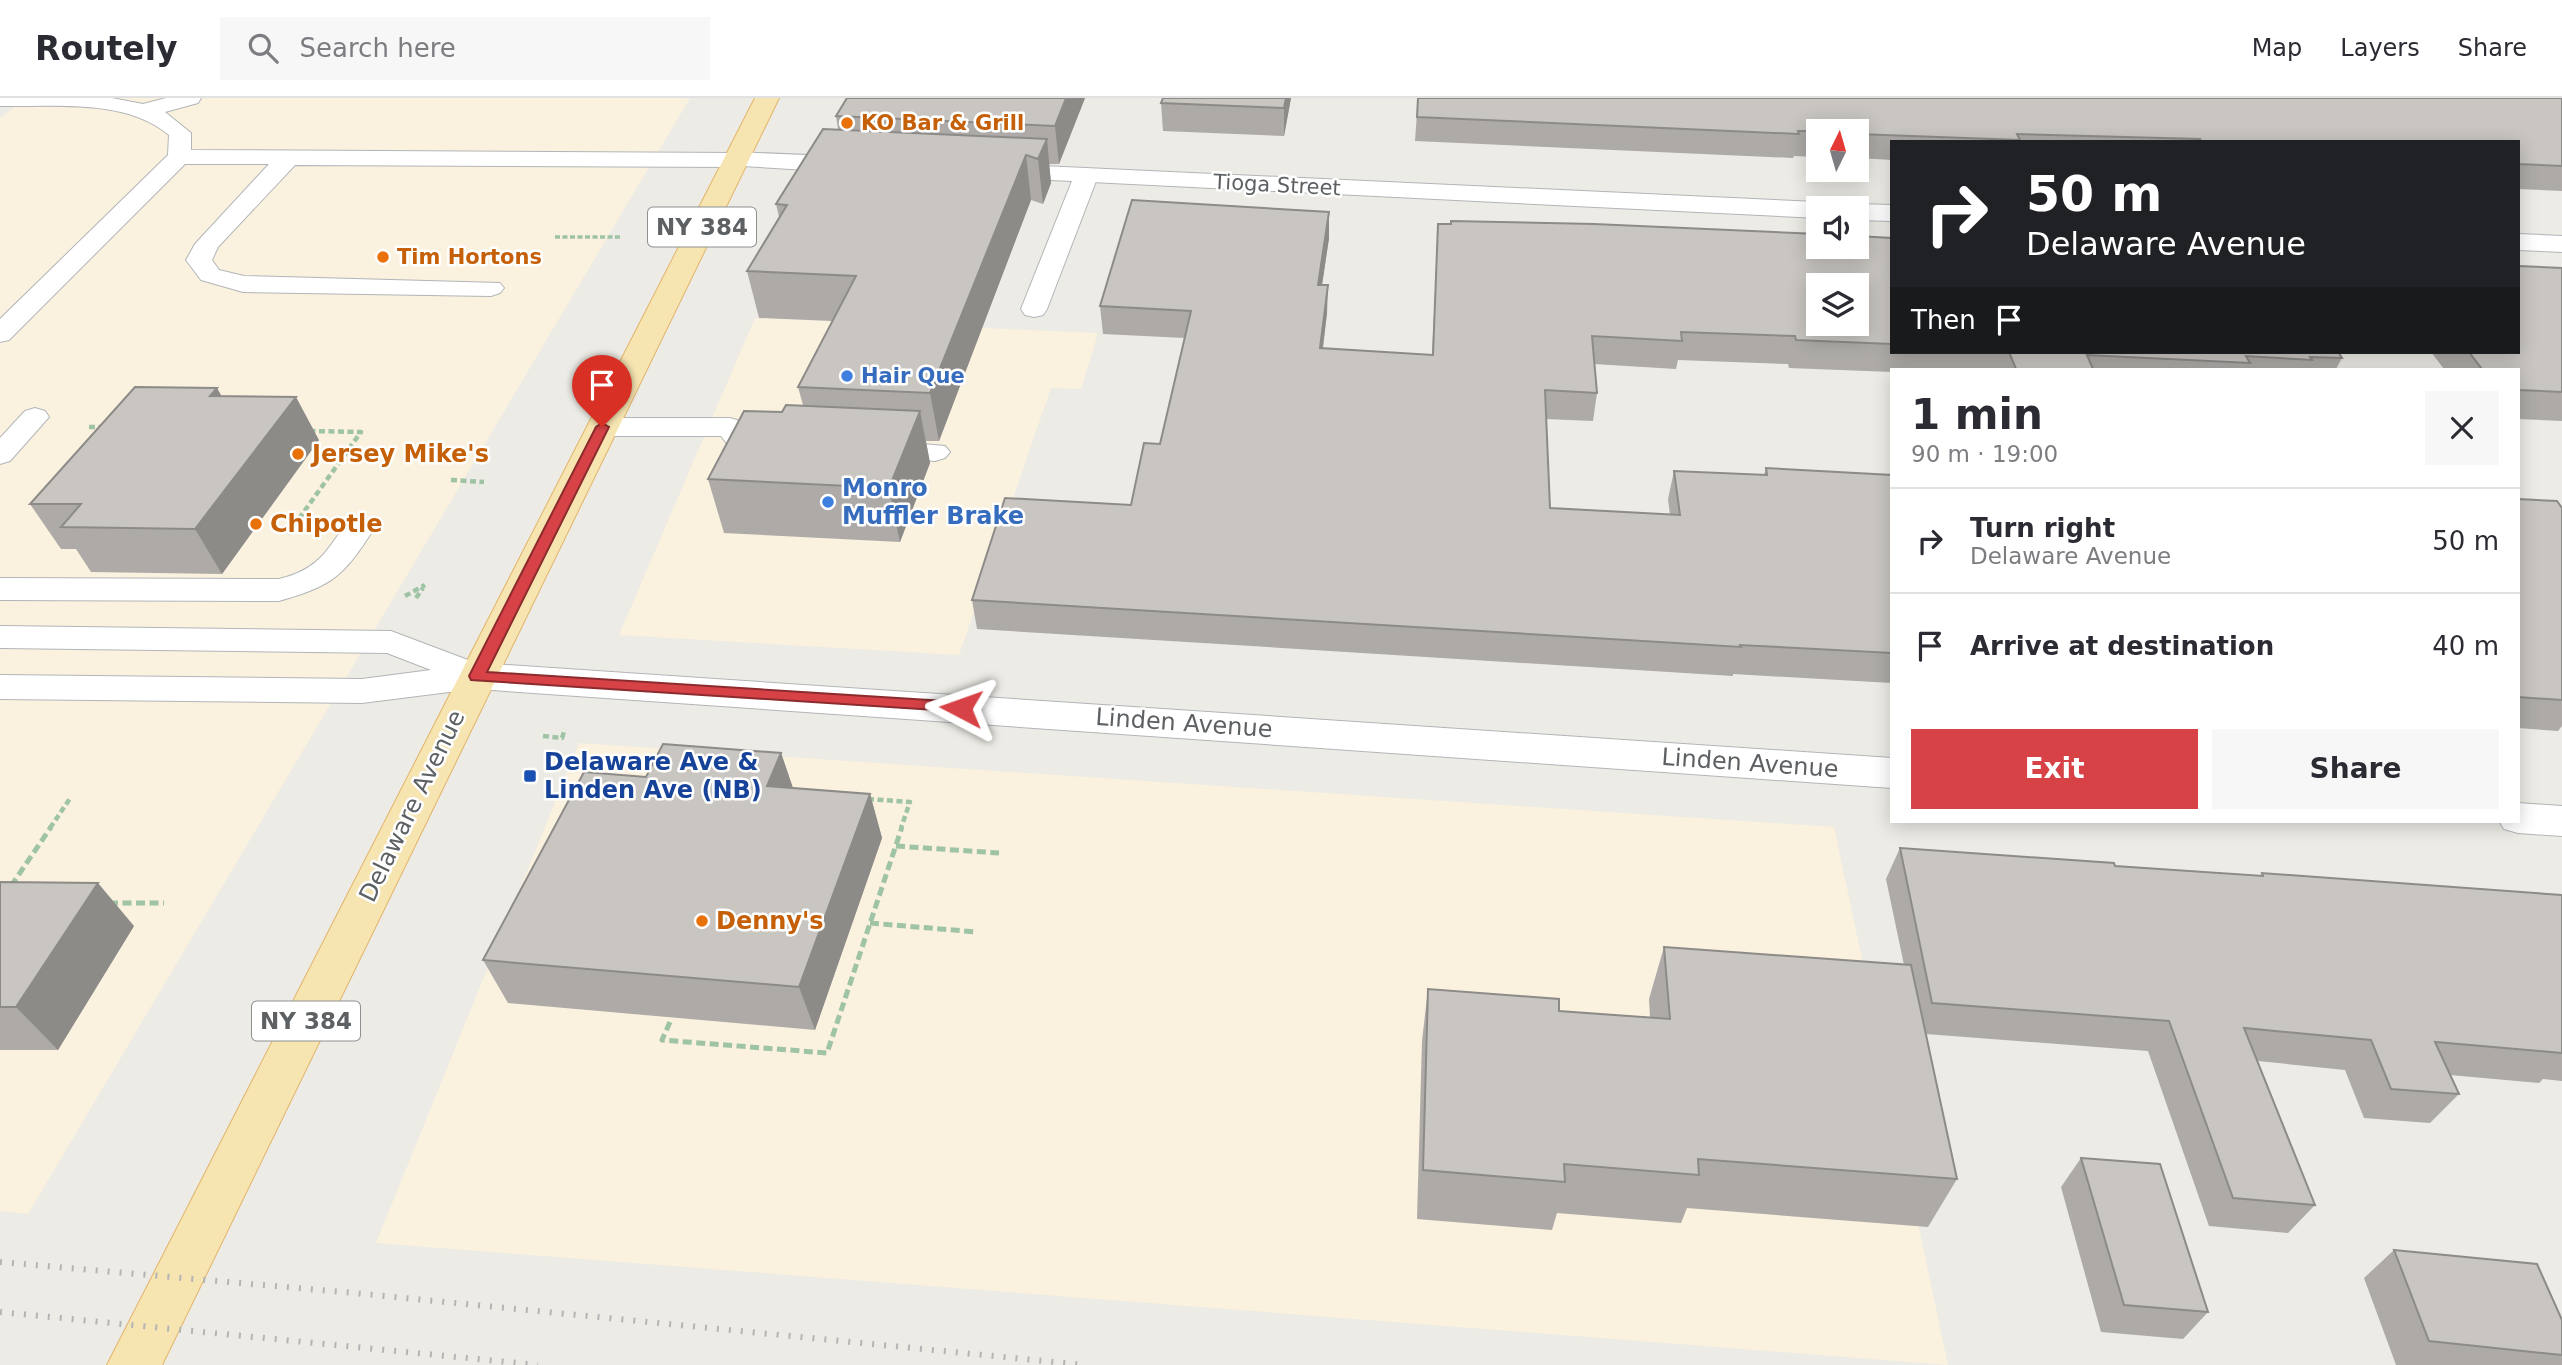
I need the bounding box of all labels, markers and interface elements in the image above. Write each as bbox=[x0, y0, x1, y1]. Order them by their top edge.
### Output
search box bbox=[220, 17, 710, 80]
text: Routely bbox=[35, 29, 178, 68]
icon: search bbox=[244, 29, 282, 67]
text: Search here bbox=[300, 33, 456, 63]
text: Map bbox=[2252, 34, 2302, 62]
text: Layers bbox=[2340, 34, 2420, 62]
text: Share bbox=[2458, 34, 2527, 62]
place label: KO Bar & Grill bbox=[861, 111, 1024, 135]
marker: KO Bar & Grill bbox=[839, 115, 855, 131]
north arrow bbox=[1806, 119, 1869, 182]
map controls bbox=[1806, 119, 1869, 336]
text: 50 m bbox=[2026, 166, 2162, 223]
icon: right bbox=[1911, 168, 2002, 259]
street label: Tioga Street bbox=[1212, 170, 1341, 200]
button: sound bbox=[1806, 196, 1869, 259]
road number: NY 384 bbox=[648, 208, 756, 246]
text: Delaware Avenue bbox=[2026, 225, 2306, 263]
place label: Tim Hortons bbox=[397, 245, 542, 269]
marker: Tim Hortons bbox=[375, 249, 391, 265]
button: layers bbox=[1806, 273, 1869, 336]
icon: arrive bbox=[1990, 301, 2028, 339]
text: Then bbox=[1911, 305, 1976, 335]
pin bbox=[572, 355, 632, 427]
place label: Hair Que bbox=[861, 364, 965, 388]
icon: arrive bbox=[583, 366, 621, 404]
marker: Hair Que bbox=[839, 368, 855, 384]
text: 1 min bbox=[1911, 390, 2043, 439]
button: close bbox=[2425, 391, 2499, 465]
place label: Jersey Mike's bbox=[310, 440, 489, 468]
text: 90 m · 19:00 bbox=[1911, 441, 2058, 467]
marker: Jersey Mike's bbox=[290, 446, 306, 462]
place label: Monro Muffler Brake bbox=[842, 474, 1024, 530]
marker: Monro Muffler Brake bbox=[820, 494, 836, 510]
place label: Chipotle bbox=[270, 510, 383, 538]
text: Turn right bbox=[1970, 513, 2115, 543]
marker: Chipotle bbox=[248, 516, 264, 532]
icon: right bbox=[1911, 522, 1949, 560]
text: 50 m bbox=[2432, 526, 2499, 556]
text: Delaware Avenue bbox=[1970, 543, 2171, 569]
icon: arrive bbox=[1911, 627, 1949, 665]
text: Arrive at destination bbox=[1970, 631, 2274, 661]
text: 40 m bbox=[2432, 631, 2499, 661]
position arrow bbox=[924, 671, 998, 745]
street label: Linden Avenue bbox=[1095, 703, 1273, 743]
street label: Delaware Avenue bbox=[353, 706, 471, 906]
button: Exit bbox=[1911, 729, 2198, 809]
button: Share bbox=[2212, 729, 2499, 809]
street label: Linden Avenue bbox=[1661, 743, 1839, 783]
place label: Delaware Ave & Linden Ave (NB) bbox=[544, 748, 762, 804]
marker: Delaware Ave & Linden Ave (NB) bbox=[522, 768, 538, 784]
place label: Denny's bbox=[716, 907, 824, 935]
marker: Denny's bbox=[694, 913, 710, 929]
road number: NY 384 bbox=[252, 1002, 360, 1040]

